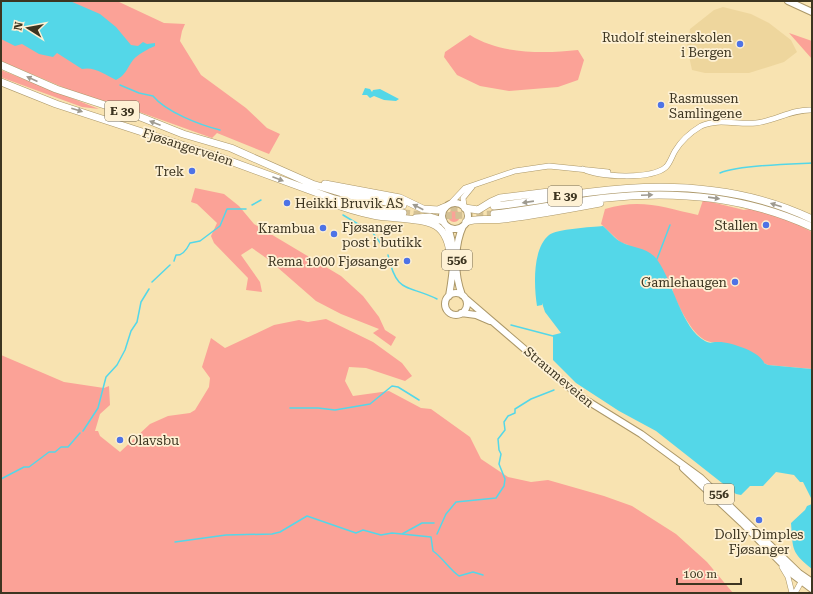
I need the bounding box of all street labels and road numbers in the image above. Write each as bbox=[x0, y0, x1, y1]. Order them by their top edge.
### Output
road number: E 39 bbox=[105, 101, 139, 121]
street label: Fjøsangerveien bbox=[140, 125, 236, 169]
road number: E 39 bbox=[548, 186, 582, 206]
road number: 556 bbox=[442, 250, 472, 270]
street label: Straumeveien bbox=[521, 344, 597, 411]
road number: 556 bbox=[704, 484, 734, 504]

